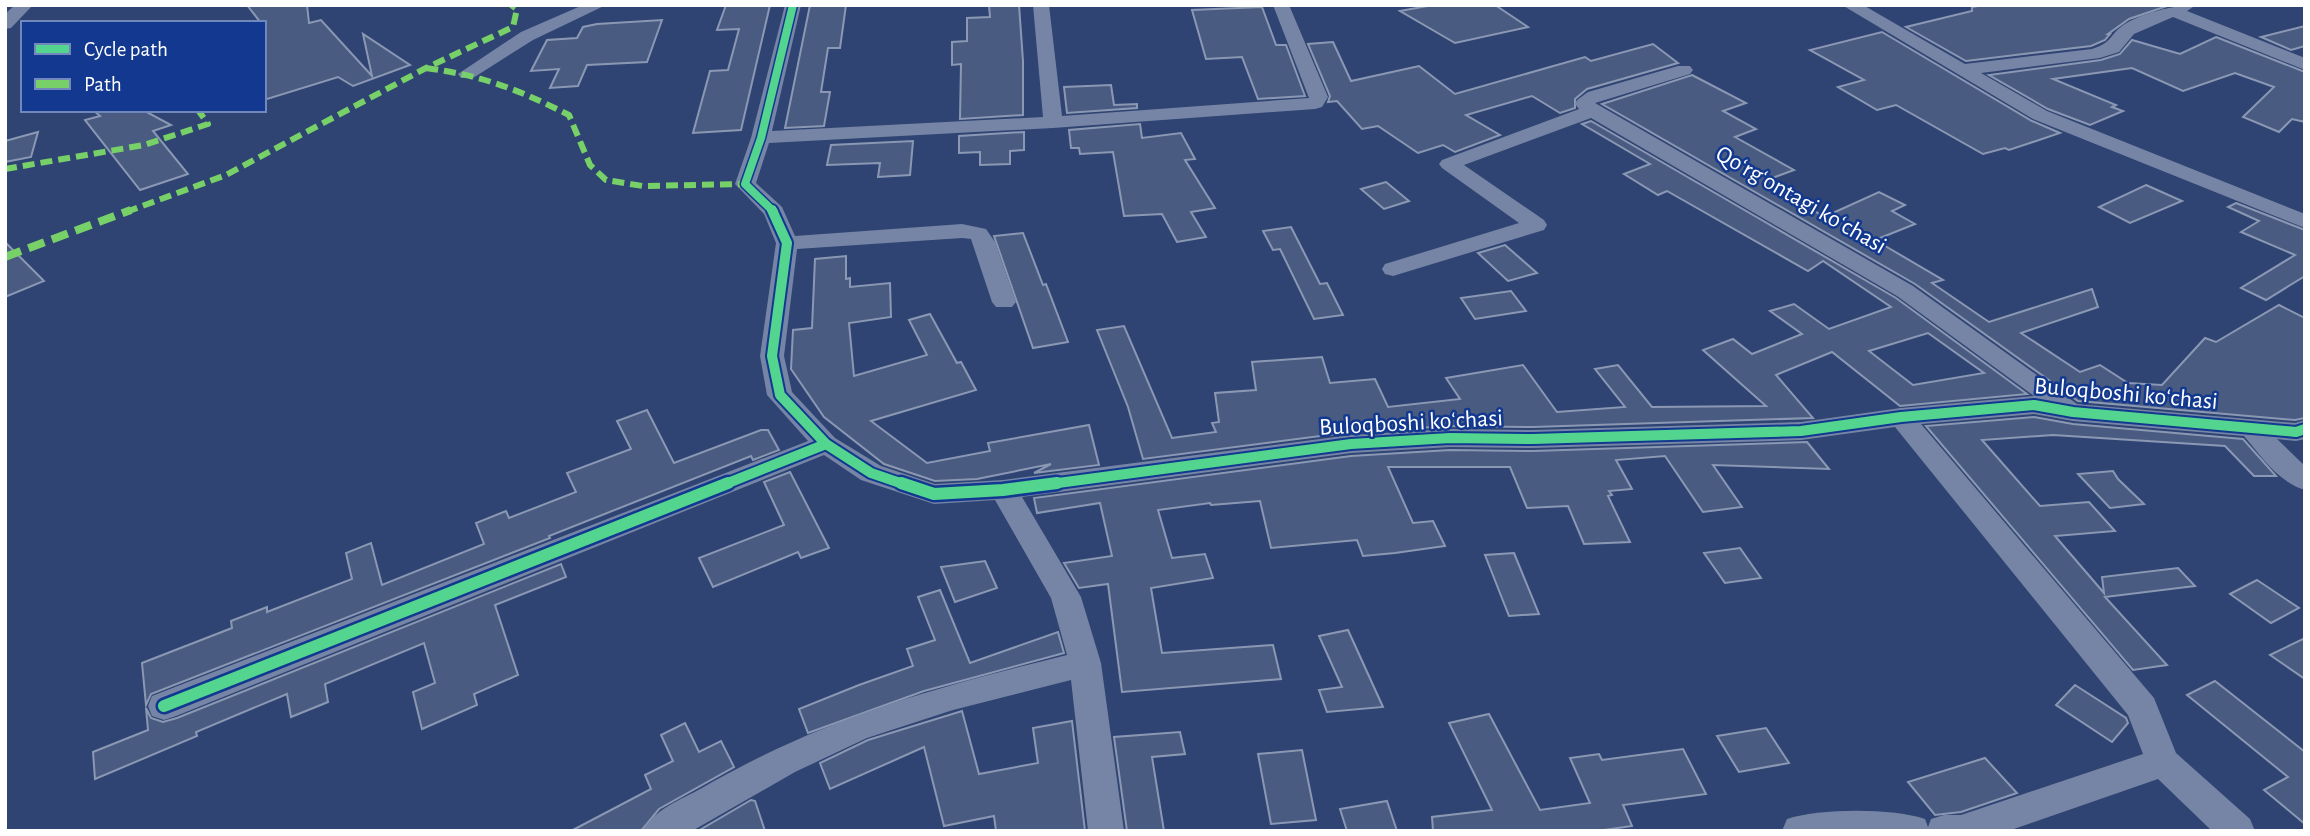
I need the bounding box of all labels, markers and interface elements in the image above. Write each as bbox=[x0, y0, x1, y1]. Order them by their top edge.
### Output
legend bbox=[21, 21, 266, 112]
text: Cycle path bbox=[84, 39, 168, 60]
text: Path bbox=[84, 74, 122, 95]
street label: Qoʻrgʻontagi koʻchasi bbox=[1712, 141, 1890, 259]
street label: Buloqboshi koʻchasi bbox=[2033, 374, 2219, 414]
street label: Buloqboshi koʻchasi bbox=[1318, 406, 1504, 440]

